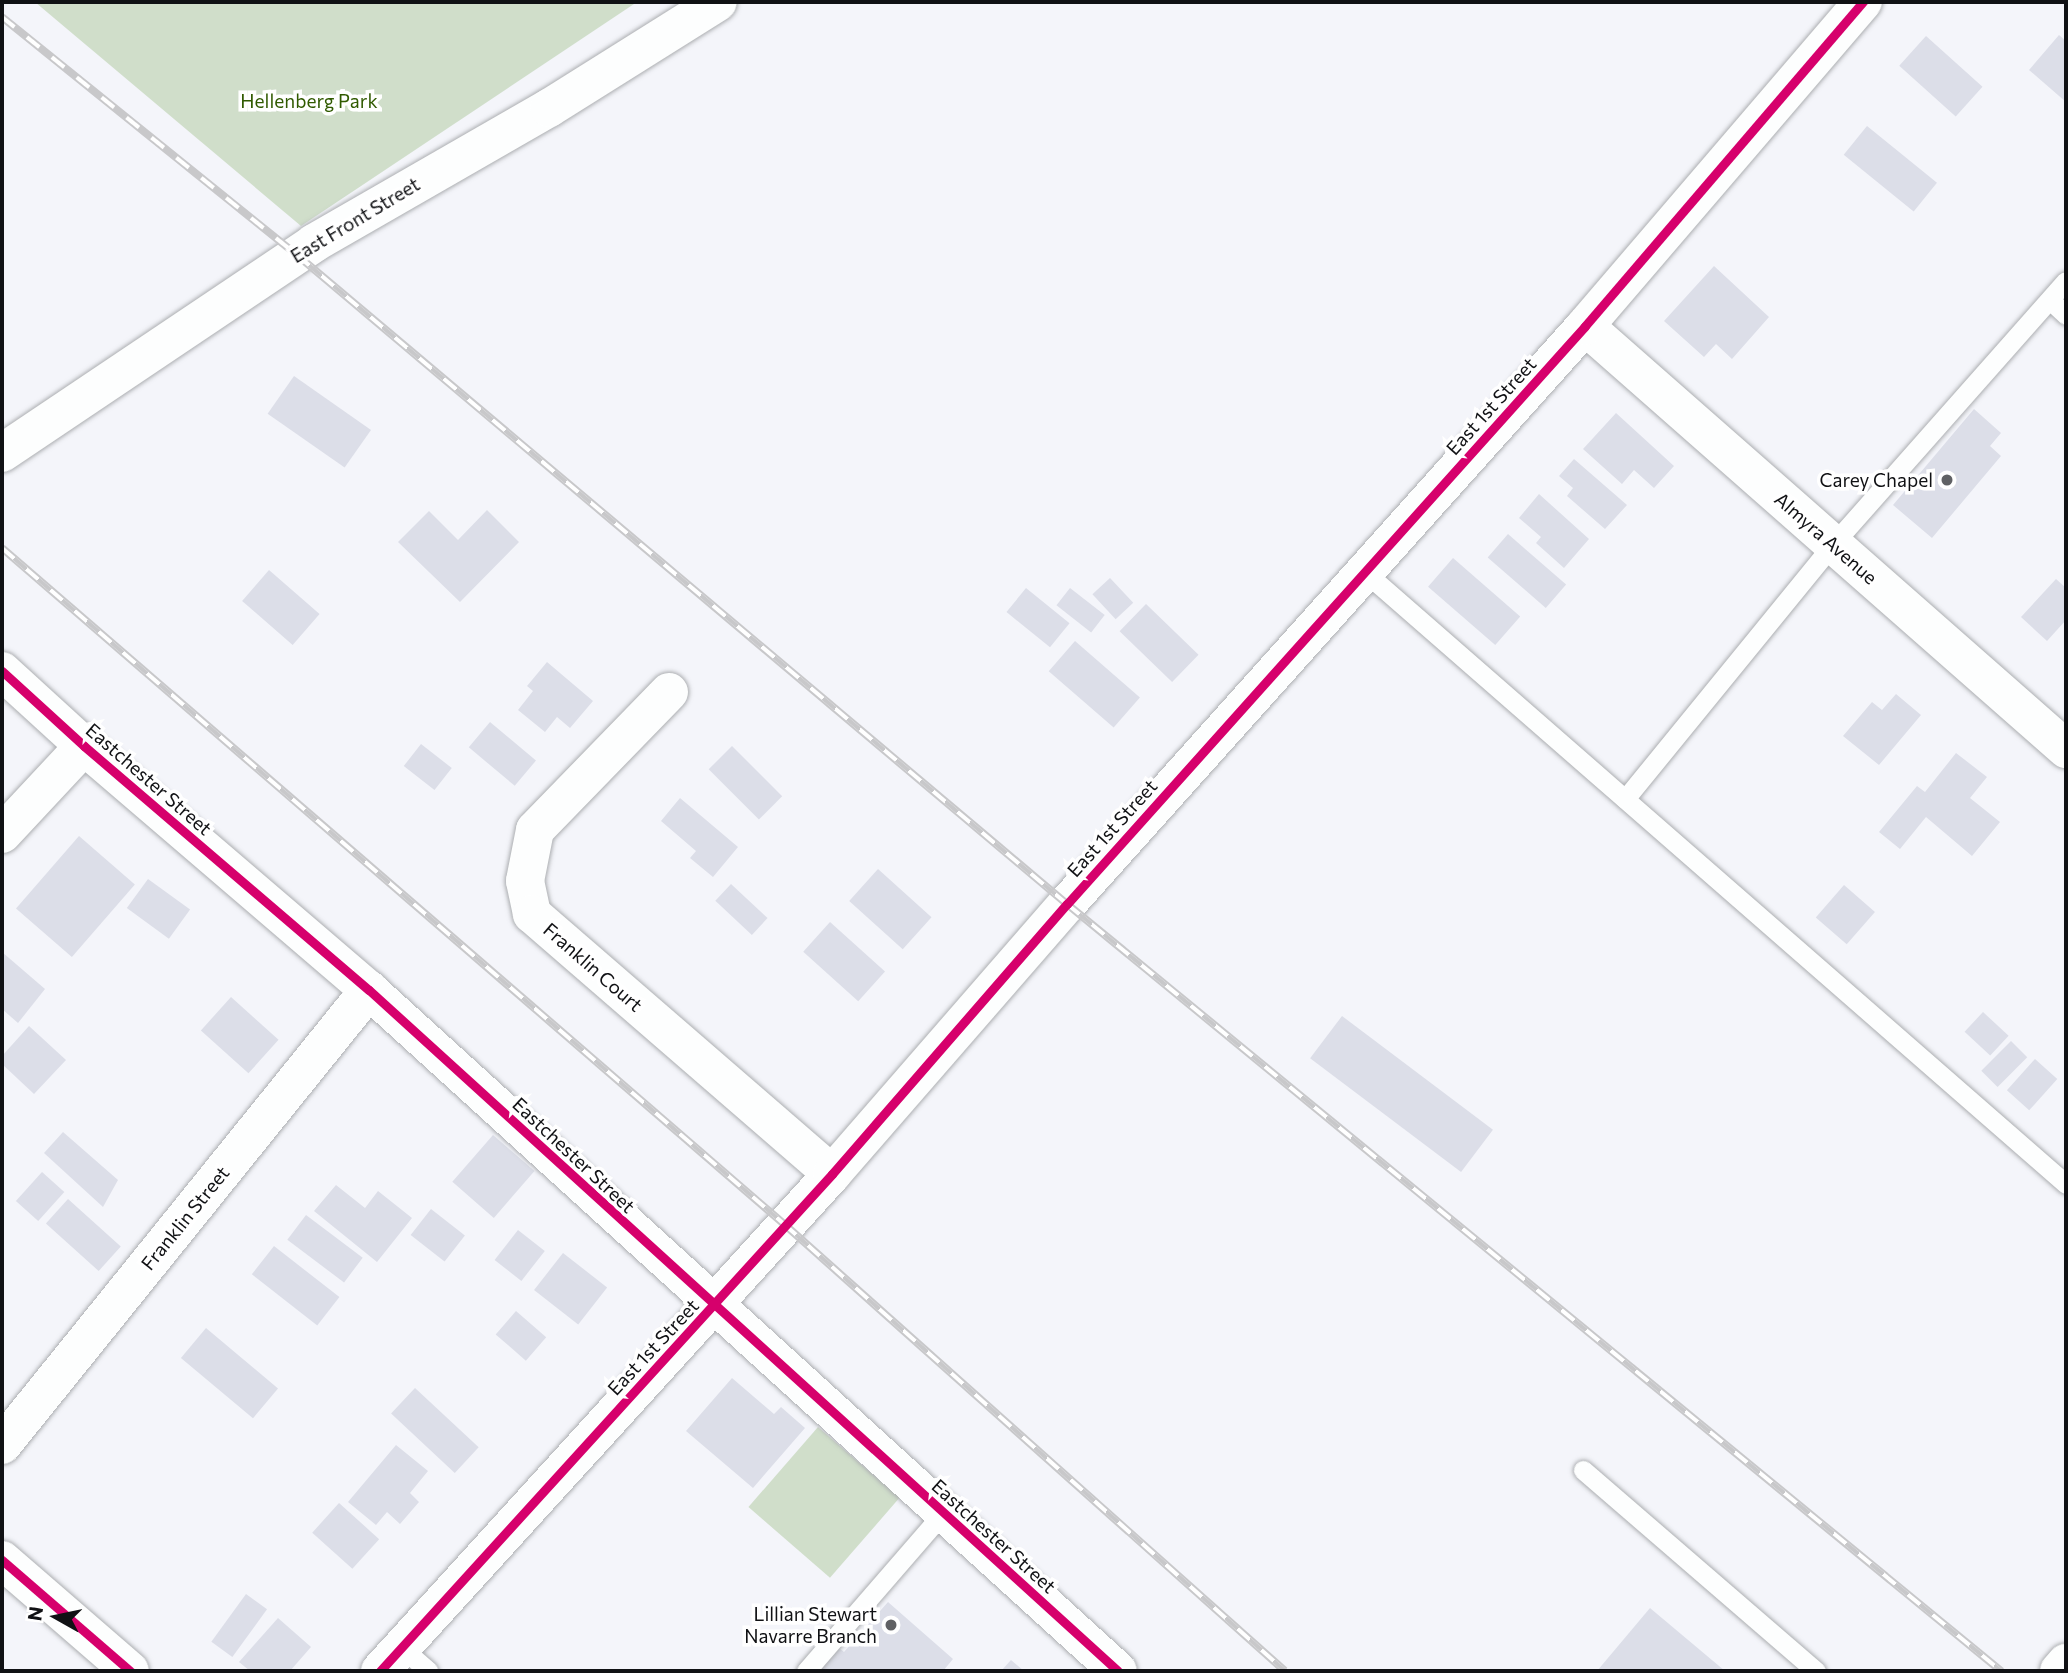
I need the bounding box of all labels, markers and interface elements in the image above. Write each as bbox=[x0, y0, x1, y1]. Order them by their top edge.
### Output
park label: Hellenberg Park bbox=[240, 90, 378, 112]
street label: East Front Street bbox=[286, 173, 424, 267]
street label: East 1st Street bbox=[1441, 353, 1541, 459]
place label: Carey Chapel bbox=[1820, 469, 1933, 491]
marker: Carey Chapel bbox=[1939, 472, 1955, 488]
street label: Almyra Avenue bbox=[1770, 487, 1882, 589]
street label: Eastchester Street bbox=[82, 718, 216, 840]
street label: East 1st Street bbox=[1062, 775, 1162, 881]
street label: Franklin Court bbox=[539, 918, 647, 1016]
street label: Eastchester Street bbox=[508, 1092, 640, 1218]
street label: Franklin Street bbox=[136, 1161, 234, 1275]
street label: East 1st Street bbox=[603, 1294, 703, 1400]
street label: Eastchester Street bbox=[927, 1474, 1061, 1598]
north arrow bbox=[21, 1582, 91, 1652]
place label: Lillian Stewart Navarre Branch bbox=[744, 1603, 877, 1647]
text: N bbox=[22, 1605, 47, 1622]
marker: Lillian Stewart Navarre Branch bbox=[883, 1617, 899, 1633]

